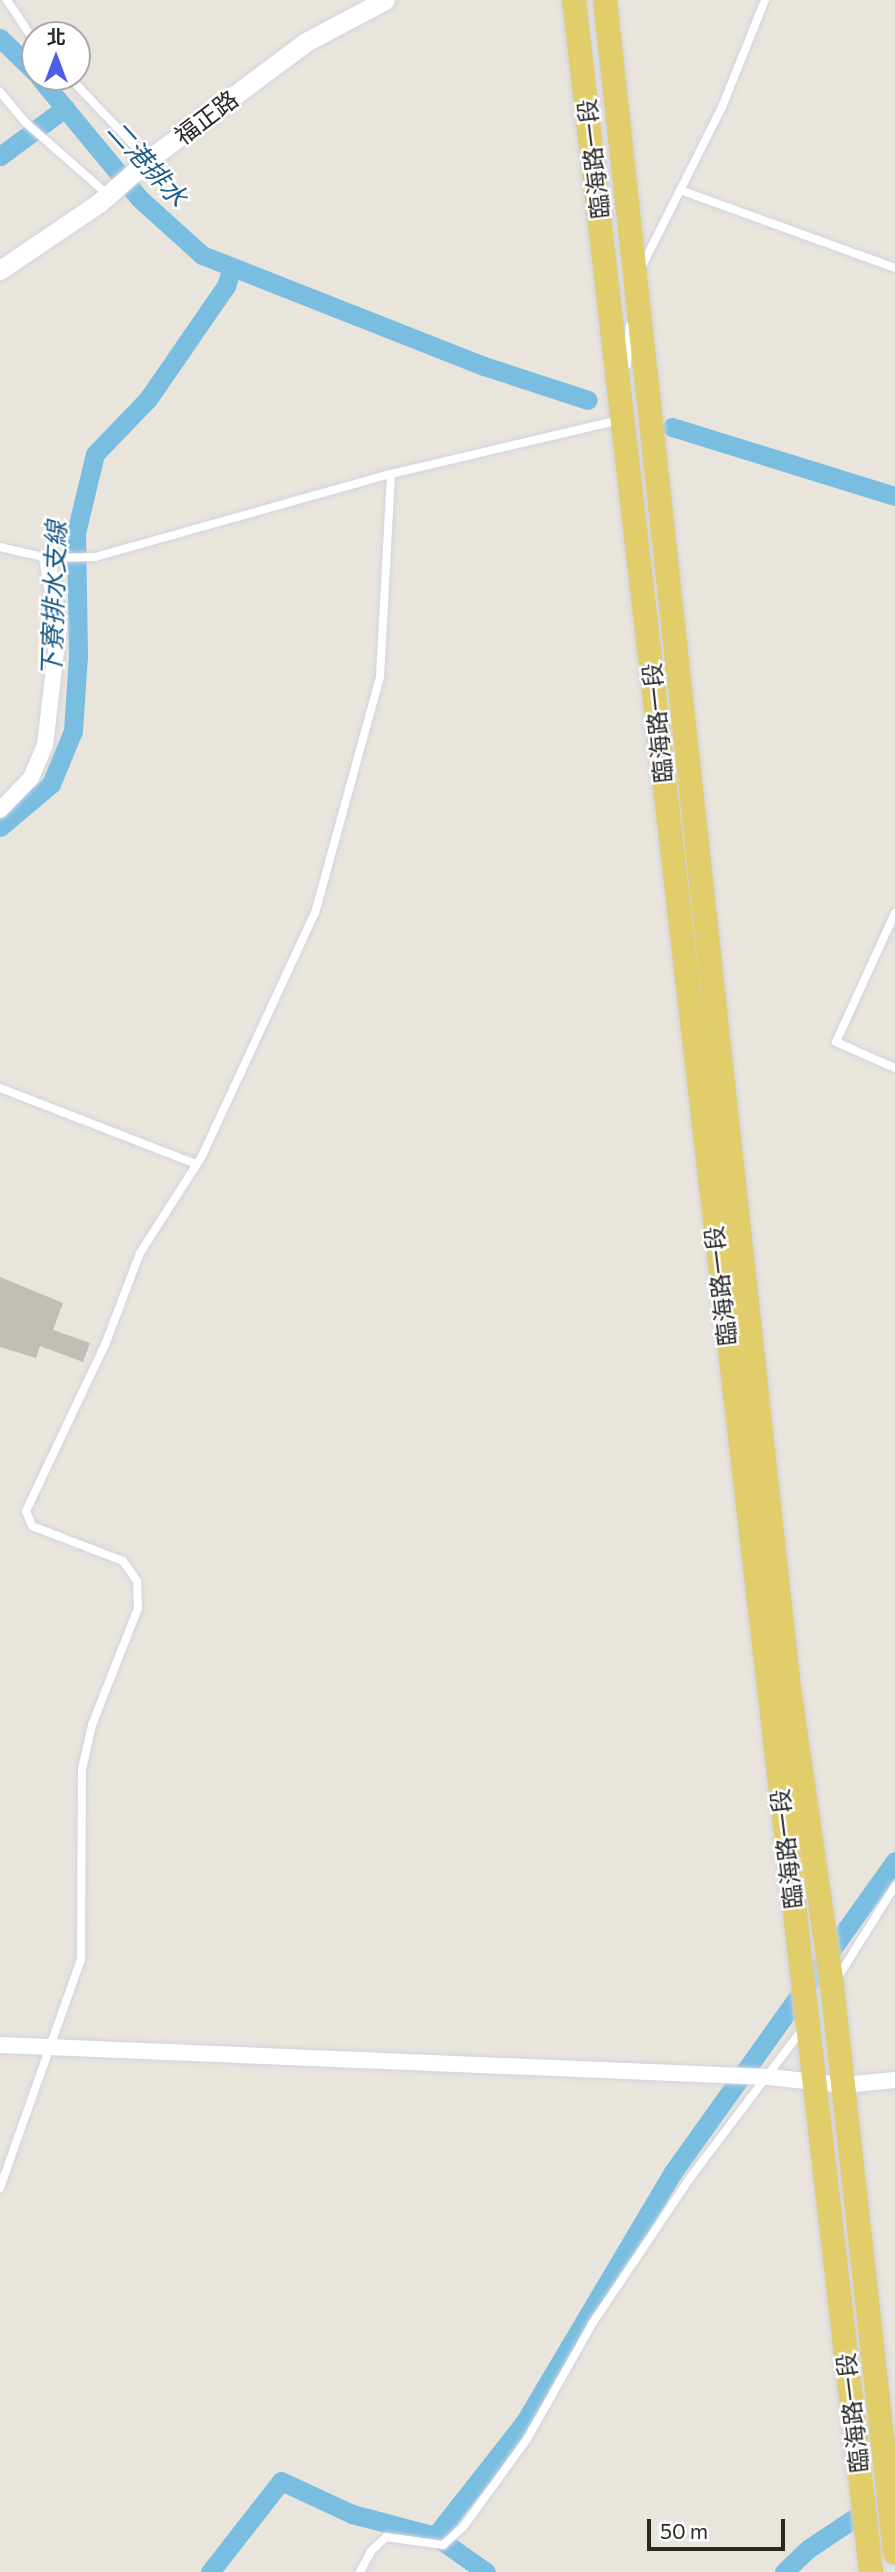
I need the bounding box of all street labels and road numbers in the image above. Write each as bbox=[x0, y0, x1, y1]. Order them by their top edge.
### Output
street label: 福正路 bbox=[169, 84, 243, 150]
street label: 臨海路一段 bbox=[571, 98, 615, 220]
street label: 臨海路一段 bbox=[636, 662, 678, 784]
street label: 臨海路一段 bbox=[698, 1225, 742, 1347]
street label: 臨海路一段 bbox=[764, 1788, 808, 1910]
street label: 臨海路一段 bbox=[830, 2352, 874, 2474]

